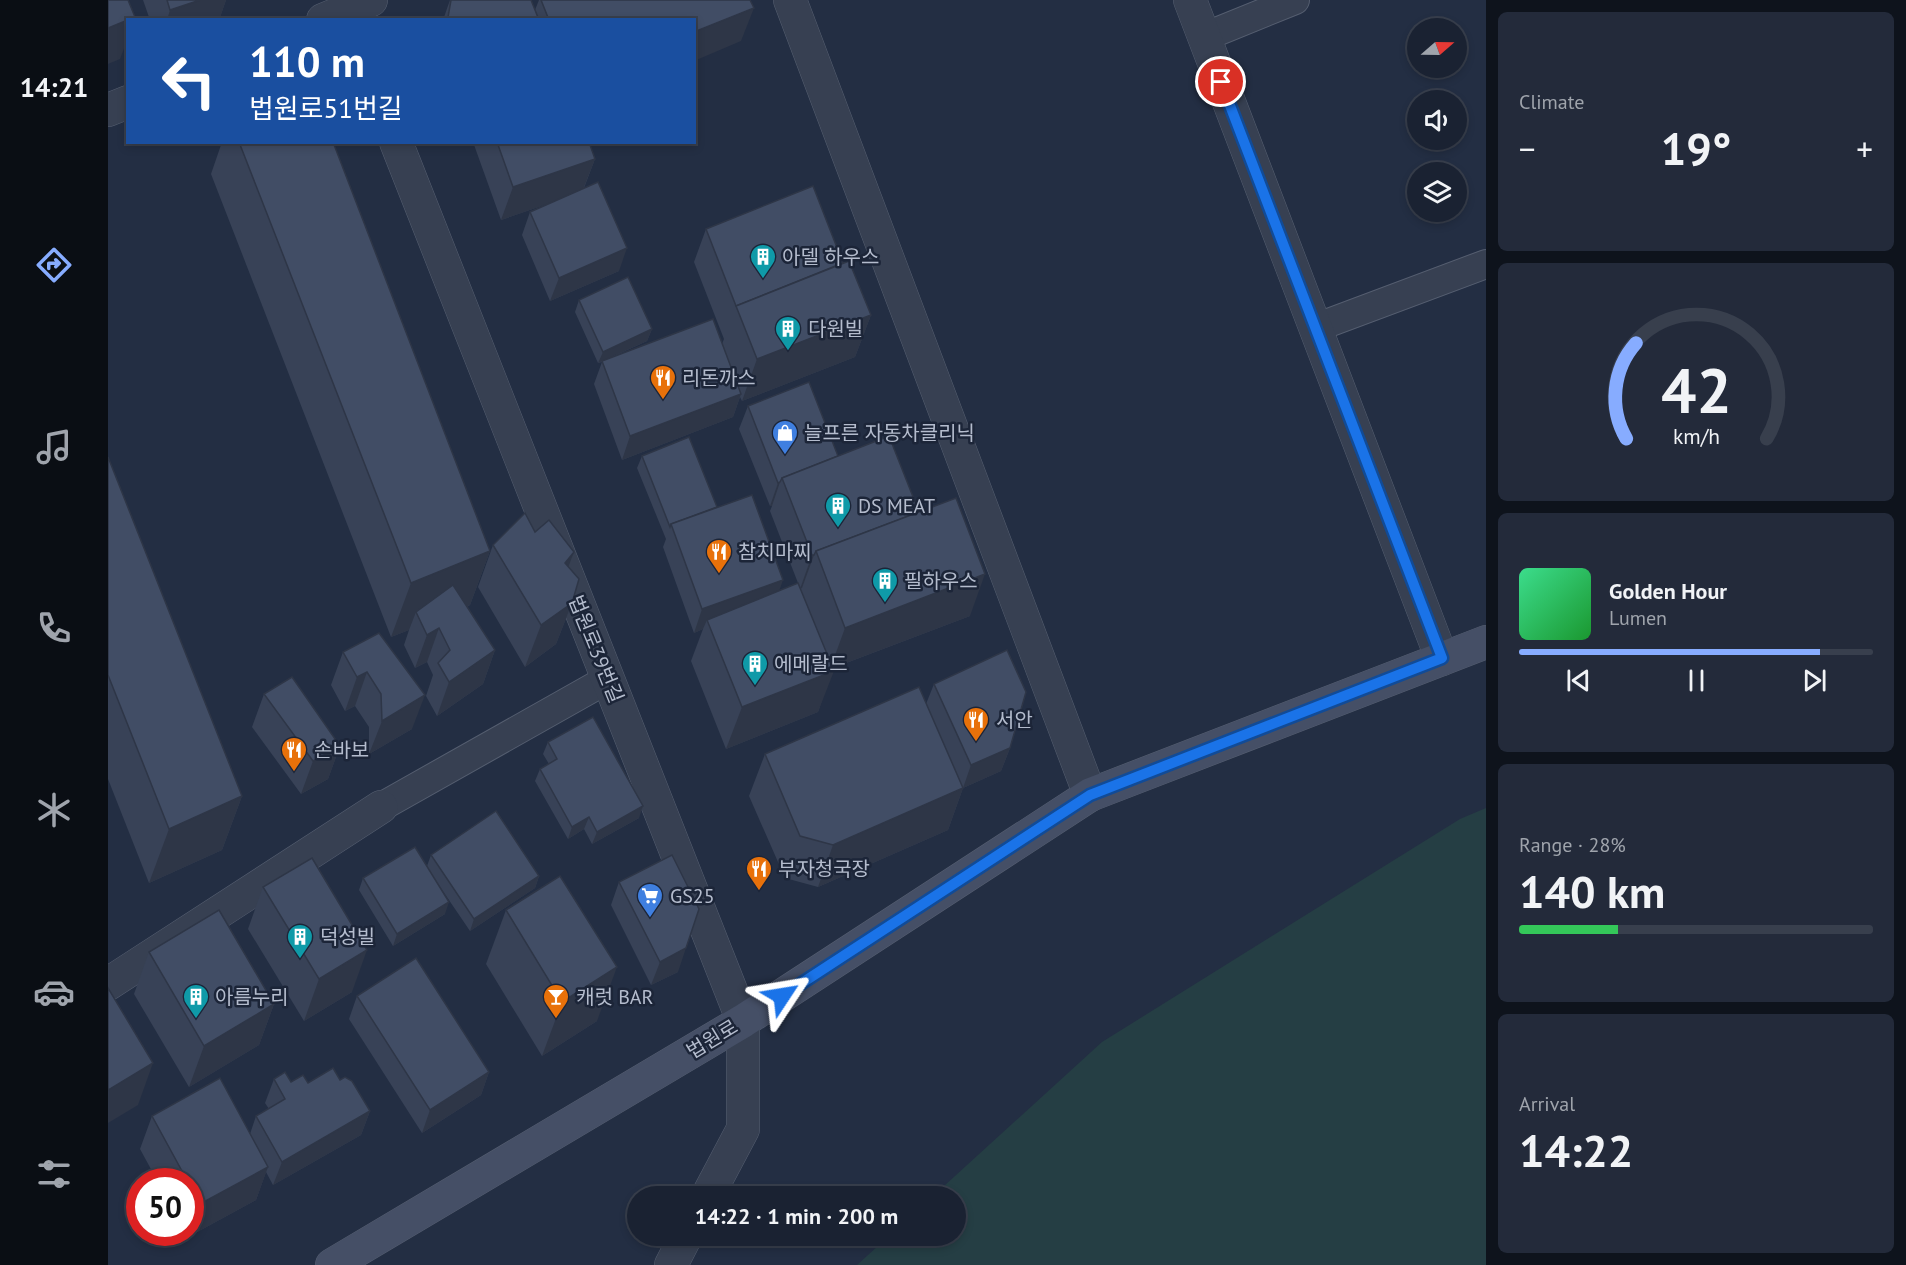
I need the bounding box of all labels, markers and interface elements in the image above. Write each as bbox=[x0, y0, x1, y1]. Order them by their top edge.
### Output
north arrow bbox=[1407, 18, 1467, 78]
map controls bbox=[1407, 18, 1467, 222]
text: 110 m bbox=[249, 34, 365, 89]
icon: left bbox=[150, 42, 228, 120]
pin bbox=[1195, 56, 1246, 107]
icon: arrive bbox=[1204, 65, 1237, 98]
text: 14:21 bbox=[20, 70, 88, 104]
text: Climate bbox=[1519, 89, 1585, 115]
button: sound bbox=[1407, 90, 1467, 150]
text: 법원로51번길 bbox=[249, 91, 403, 125]
text: 19° bbox=[1661, 119, 1731, 177]
text: − bbox=[1519, 127, 1536, 170]
text: + bbox=[1856, 127, 1873, 170]
button: layers bbox=[1407, 162, 1467, 222]
building icon: 아델 하우스 bbox=[748, 242, 778, 280]
icon: directions bbox=[33, 244, 75, 286]
place label: 아델 하우스 bbox=[782, 244, 879, 270]
building icon: 다원빌 bbox=[773, 314, 803, 352]
place label: 다원빌 bbox=[808, 316, 863, 342]
text: 42 bbox=[1661, 349, 1731, 430]
restaurant icon: 리돈까스 bbox=[648, 363, 678, 401]
place label: 리돈까스 bbox=[682, 365, 756, 391]
shop icon: 늘프른 자동차클리닉 bbox=[770, 418, 800, 456]
place label: 늘프른 자동차클리닉 bbox=[804, 420, 975, 446]
text: km/h bbox=[1672, 422, 1719, 450]
icon: music bbox=[33, 426, 75, 468]
building icon: DS MEAT bbox=[823, 491, 853, 529]
place label: DS MEAT bbox=[858, 493, 935, 519]
restaurant icon: 참치마찌 bbox=[704, 537, 734, 575]
place label: 참치마찌 bbox=[738, 539, 812, 565]
building icon: 필하우스 bbox=[870, 566, 900, 604]
place label: 필하우스 bbox=[904, 568, 978, 594]
text: Golden Hour bbox=[1609, 577, 1727, 605]
street label: 법원로39번길 bbox=[563, 591, 629, 707]
text: Lumen bbox=[1609, 605, 1667, 631]
icon: phone bbox=[33, 607, 75, 649]
building icon: 에메랄드 bbox=[740, 649, 770, 687]
place label: 에메랄드 bbox=[774, 651, 848, 677]
icon: previous bbox=[1562, 664, 1595, 697]
icon: pause bbox=[1680, 664, 1713, 697]
icon: next bbox=[1798, 664, 1831, 697]
restaurant icon: 서안 bbox=[961, 705, 991, 743]
place label: 서안 bbox=[996, 707, 1033, 733]
restaurant icon: 손바보 bbox=[279, 735, 309, 773]
place label: 손바보 bbox=[314, 737, 369, 763]
icon: climate bbox=[33, 789, 75, 831]
text: Range · 28% bbox=[1519, 832, 1626, 858]
restaurant icon: 부자청국장 bbox=[744, 854, 774, 892]
place label: 부자청국장 bbox=[778, 856, 870, 882]
text: 140 km bbox=[1519, 862, 1665, 920]
supermarket icon: GS25 bbox=[635, 881, 665, 919]
place label: GS25 bbox=[670, 883, 715, 909]
building icon: 덕성빌 bbox=[285, 922, 315, 960]
place label: 덕성빌 bbox=[320, 924, 375, 950]
position arrow bbox=[750, 964, 814, 1028]
icon: car bbox=[33, 971, 75, 1013]
building icon: 아름누리 bbox=[181, 982, 211, 1020]
bar icon: 캐럿 BAR bbox=[541, 982, 571, 1020]
place label: 아름누리 bbox=[215, 984, 289, 1010]
place label: 캐럿 BAR bbox=[576, 984, 654, 1010]
street label: 법원로 bbox=[682, 1014, 742, 1064]
text: Arrival bbox=[1519, 1091, 1575, 1117]
text: 14:22 bbox=[1519, 1121, 1633, 1179]
icon: filters bbox=[33, 1153, 75, 1195]
speed limit sign: 50 bbox=[126, 1168, 204, 1246]
text: 14:22 · 1 min · 200 m bbox=[695, 1202, 898, 1230]

